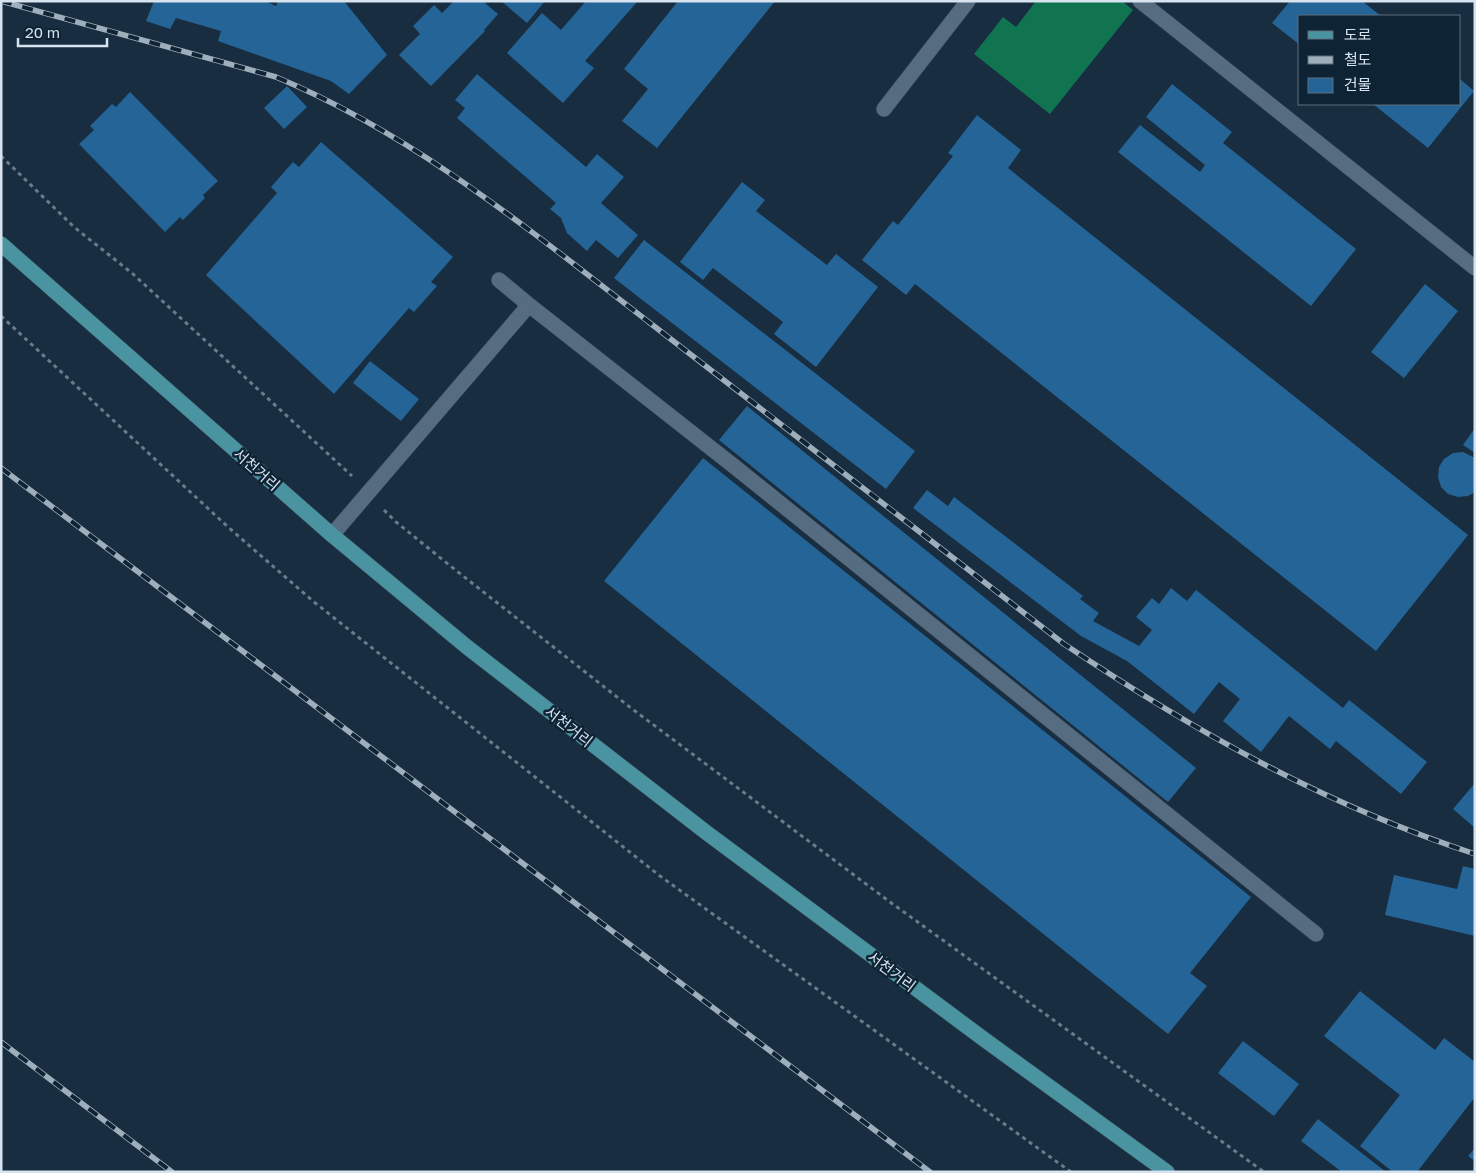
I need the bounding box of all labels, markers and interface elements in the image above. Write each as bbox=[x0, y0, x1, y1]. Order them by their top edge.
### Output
scale bar bbox=[18, 15, 106, 47]
legend bbox=[1298, 15, 1461, 105]
text: 20 m bbox=[25, 23, 60, 41]
text: 도로 bbox=[1344, 25, 1372, 43]
text: 철도 bbox=[1344, 50, 1372, 68]
text: 건물 bbox=[1344, 75, 1372, 93]
street label: 서천거리 bbox=[230, 444, 284, 494]
street label: 서천거리 bbox=[542, 702, 596, 750]
street label: 서천거리 bbox=[865, 947, 919, 995]

